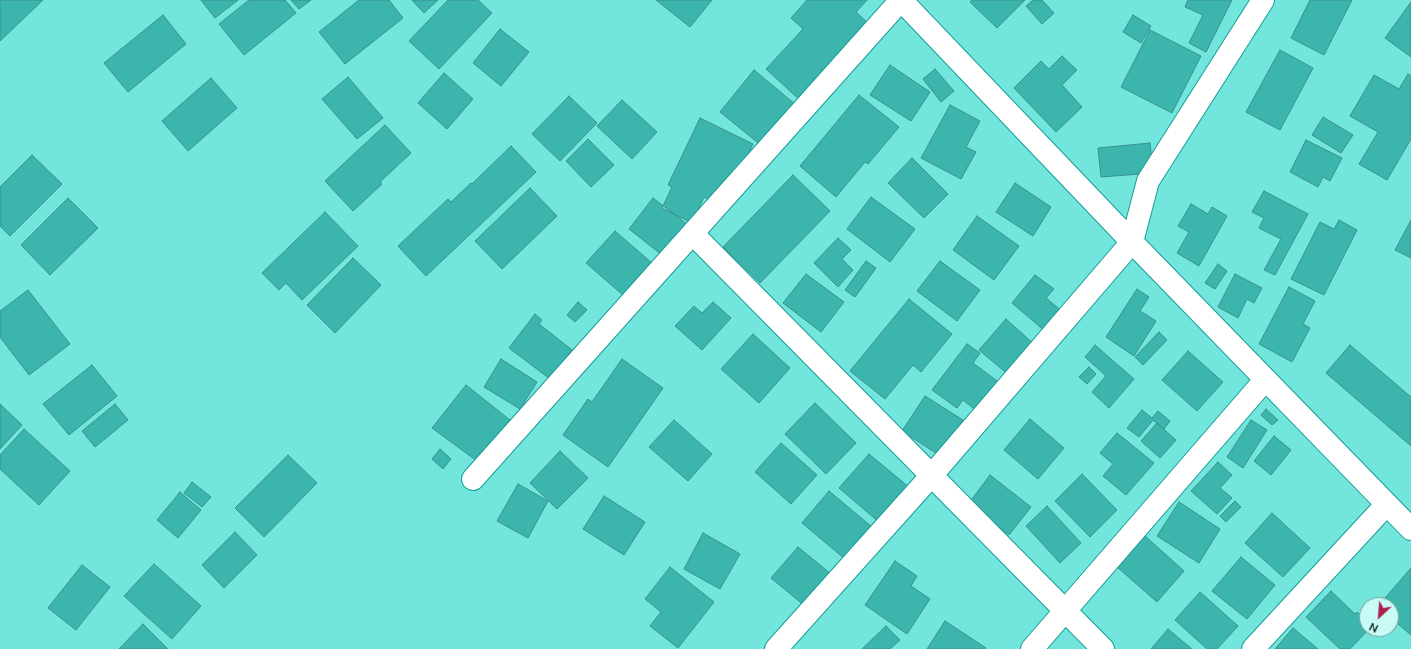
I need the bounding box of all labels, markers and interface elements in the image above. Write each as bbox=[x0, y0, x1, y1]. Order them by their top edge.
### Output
north arrow bbox=[1359, 597, 1399, 637]
text: N bbox=[1367, 619, 1381, 636]

